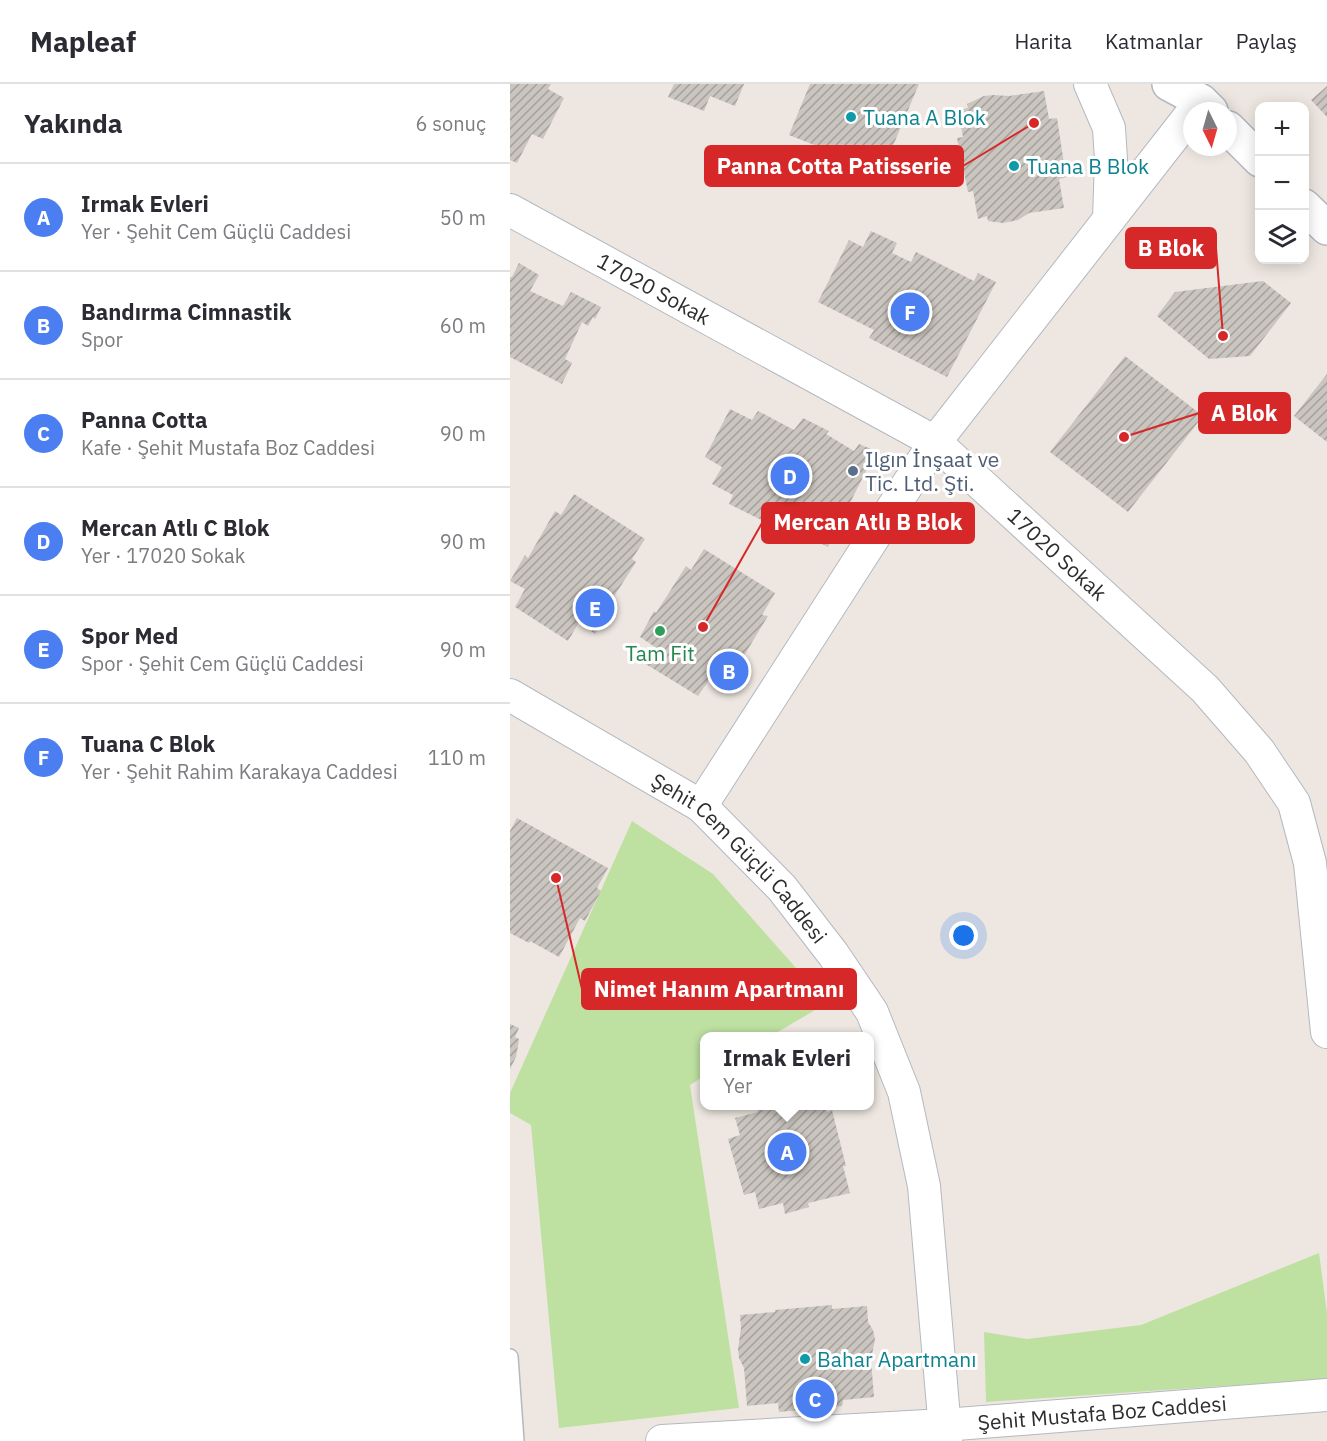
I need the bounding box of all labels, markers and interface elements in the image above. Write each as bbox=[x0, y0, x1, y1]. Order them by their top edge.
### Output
text: Mapleaf bbox=[30, 23, 136, 60]
text: Harita bbox=[1014, 27, 1072, 55]
text: Katmanlar bbox=[1105, 27, 1203, 55]
text: Paylaş bbox=[1236, 27, 1297, 55]
north arrow bbox=[1183, 102, 1237, 156]
map controls bbox=[1255, 102, 1309, 264]
button: + bbox=[1255, 102, 1309, 156]
place label: Tuana A Blok bbox=[863, 103, 986, 131]
text: Yakında bbox=[24, 106, 123, 140]
text: 6 sonuç bbox=[416, 110, 486, 137]
marker: Tuana A Blok bbox=[844, 110, 858, 124]
callout: Panna Cotta Patisserie bbox=[705, 146, 963, 186]
text: Panna Cotta Patisserie bbox=[717, 151, 951, 180]
place label: Tuana B Blok bbox=[1026, 152, 1149, 180]
button: − bbox=[1255, 156, 1309, 210]
marker: Tuana B Blok bbox=[1007, 159, 1021, 173]
text: Irmak Evleri bbox=[81, 189, 209, 218]
text: A bbox=[37, 204, 50, 231]
text: 50 m bbox=[440, 204, 486, 231]
button: layers bbox=[1255, 210, 1309, 264]
text: Yer · Şehit Cem Güçlü Caddesi bbox=[81, 218, 351, 245]
callout: B Blok bbox=[1126, 228, 1216, 268]
text: B Blok bbox=[1138, 233, 1204, 262]
street label: 17020 Sokak bbox=[592, 246, 716, 331]
pin: F bbox=[890, 290, 930, 334]
text: Bandırma Cimnastik bbox=[81, 297, 291, 326]
text: B bbox=[37, 312, 50, 339]
text: 60 m bbox=[440, 312, 486, 339]
text: Spor bbox=[81, 326, 123, 353]
callout: A Blok bbox=[1199, 393, 1290, 433]
text: A Blok bbox=[1211, 398, 1278, 427]
text: Panna Cotta bbox=[81, 405, 207, 434]
text: C bbox=[37, 420, 50, 447]
text: 90 m bbox=[440, 420, 486, 447]
text: Kafe · Şehit Mustafa Boz Caddesi bbox=[81, 434, 375, 461]
place label: Ilgın İnşaat ve Tic. Ltd. Şti. bbox=[865, 445, 999, 497]
pin: D bbox=[770, 454, 810, 498]
marker: Ilgın İnşaat ve Tic. Ltd. Şti. bbox=[846, 464, 860, 478]
street label: 17020 Sokak bbox=[1002, 501, 1113, 607]
callout: Mercan Atlı B Blok bbox=[762, 503, 974, 543]
text: Mercan Atlı B Blok bbox=[774, 507, 963, 536]
text: Mercan Atlı C Blok bbox=[81, 513, 270, 542]
text: D bbox=[37, 528, 50, 555]
text: 90 m bbox=[440, 528, 486, 555]
text: Yer · 17020 Sokak bbox=[81, 542, 245, 569]
pin: E bbox=[576, 586, 614, 630]
text: Spor Med bbox=[81, 621, 178, 650]
marker: Tam Fit bbox=[653, 624, 667, 638]
text: E bbox=[37, 636, 50, 663]
text: 90 m bbox=[440, 636, 486, 663]
place label: Tam Fit bbox=[625, 639, 695, 667]
pin: B bbox=[710, 648, 748, 694]
text: Spor · Şehit Cem Güçlü Caddesi bbox=[81, 650, 364, 677]
text: Tuana C Blok bbox=[81, 729, 215, 758]
text: F bbox=[38, 744, 49, 771]
text: 110 m bbox=[428, 744, 486, 771]
text: Yer · Şehit Rahim Karakaya Caddesi bbox=[81, 758, 398, 785]
street label: Şehit Cem Güçlü Caddesi bbox=[646, 766, 834, 949]
your location bbox=[949, 921, 978, 950]
callout: Nimet Hanım Apartmanı bbox=[582, 969, 856, 1009]
text: Nimet Hanım Apartmanı bbox=[594, 974, 844, 1003]
popup bbox=[700, 1032, 874, 1110]
text: Irmak Evleri bbox=[723, 1043, 851, 1072]
text: Yer bbox=[723, 1072, 752, 1099]
pin: A bbox=[768, 1130, 806, 1174]
place label: Bahar Apartmanı bbox=[817, 1345, 976, 1373]
marker: Bahar Apartmanı bbox=[798, 1352, 812, 1366]
pin: C bbox=[796, 1376, 834, 1422]
street label: Şehit Mustafa Boz Caddesi bbox=[976, 1389, 1228, 1436]

